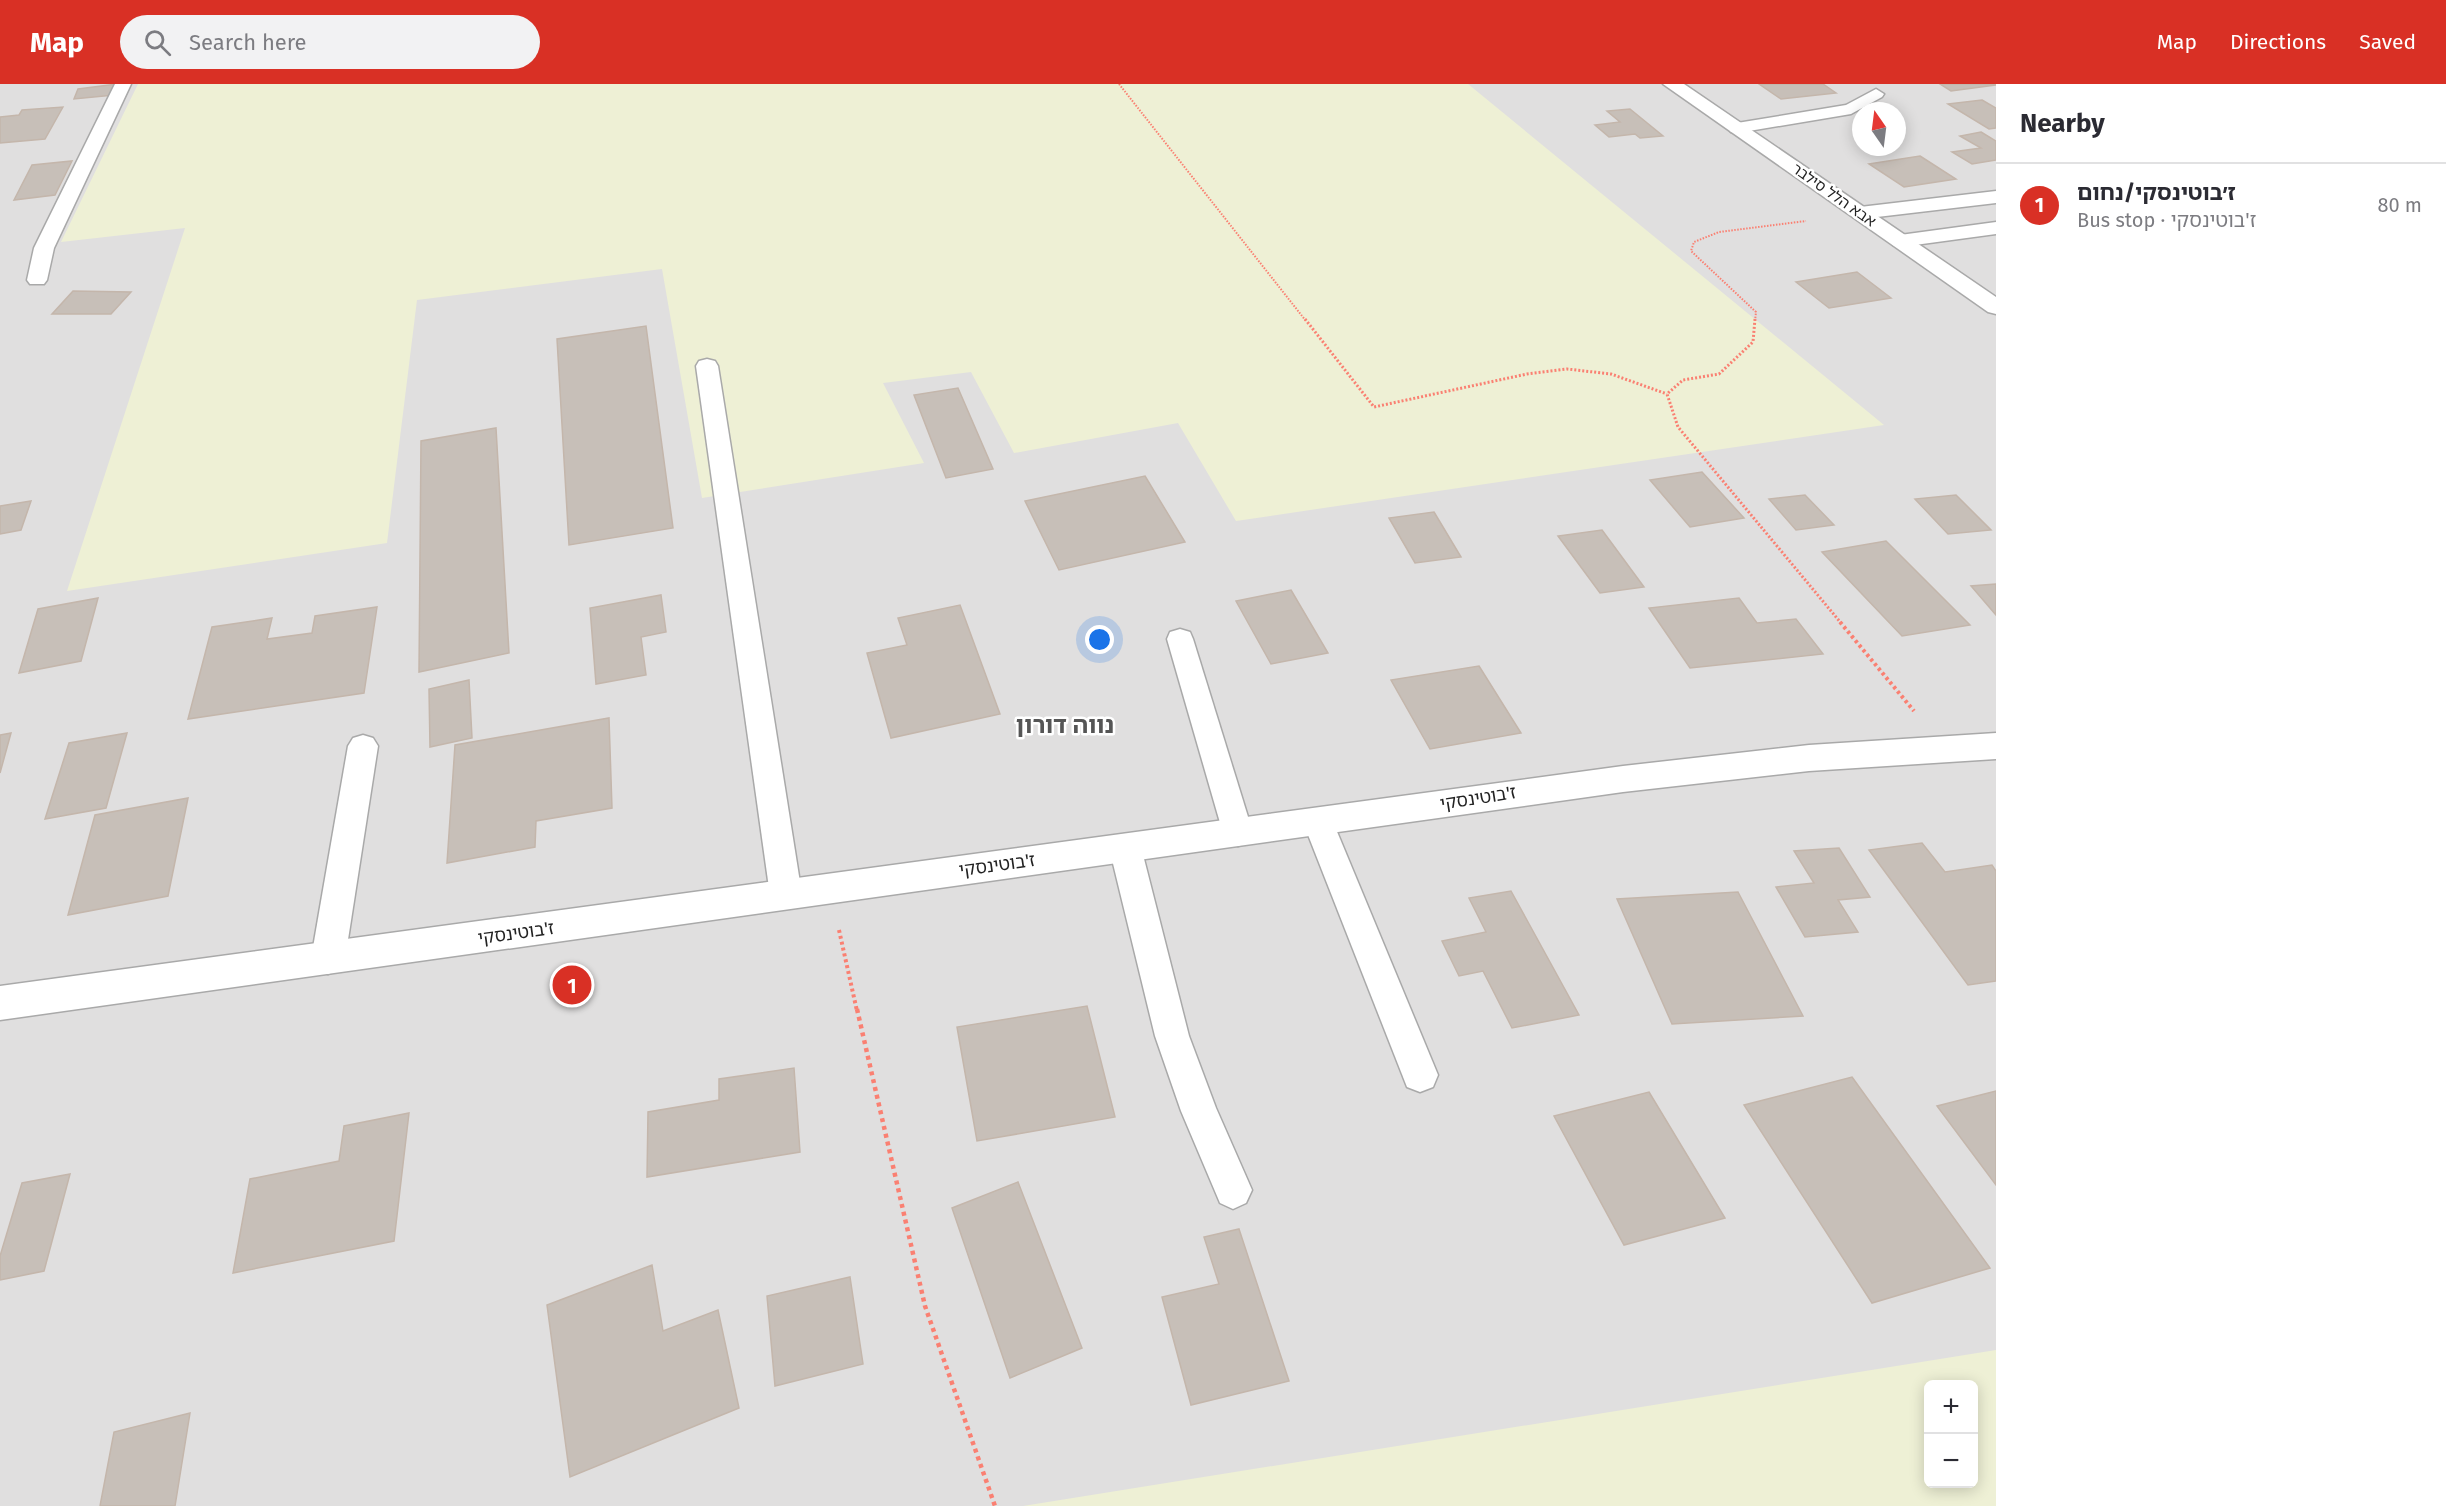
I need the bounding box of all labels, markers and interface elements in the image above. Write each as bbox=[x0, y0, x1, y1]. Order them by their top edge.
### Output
search box bbox=[120, 15, 540, 69]
text: Map bbox=[30, 26, 84, 59]
icon: search bbox=[141, 26, 174, 59]
text: Search here bbox=[189, 29, 307, 56]
text: Map bbox=[2157, 29, 2197, 55]
text: Directions bbox=[2230, 29, 2326, 55]
text: Saved bbox=[2359, 29, 2416, 55]
north arrow bbox=[1852, 102, 1906, 156]
text: Nearby bbox=[2020, 108, 2105, 139]
street label: אבא הלל סילבר bbox=[1789, 160, 1879, 230]
text: ז׳בוטינסקי/נחום bbox=[2077, 179, 2236, 206]
text: 1 bbox=[2035, 193, 2044, 217]
text: 80 m bbox=[2377, 193, 2422, 217]
text: Bus stop · ז'בוטינסקי bbox=[2077, 208, 2256, 232]
your location bbox=[1085, 625, 1114, 654]
district label: נווה דורון bbox=[1016, 711, 1114, 739]
street label: ז'בוטינסקי bbox=[1438, 781, 1518, 815]
street label: ז'בוטינסקי bbox=[957, 849, 1037, 881]
street label: ז'בוטינסקי bbox=[476, 917, 556, 949]
pin: 1 bbox=[552, 962, 592, 1008]
map controls bbox=[1924, 1380, 1978, 1488]
button: + bbox=[1924, 1380, 1978, 1434]
button: − bbox=[1924, 1434, 1978, 1488]

